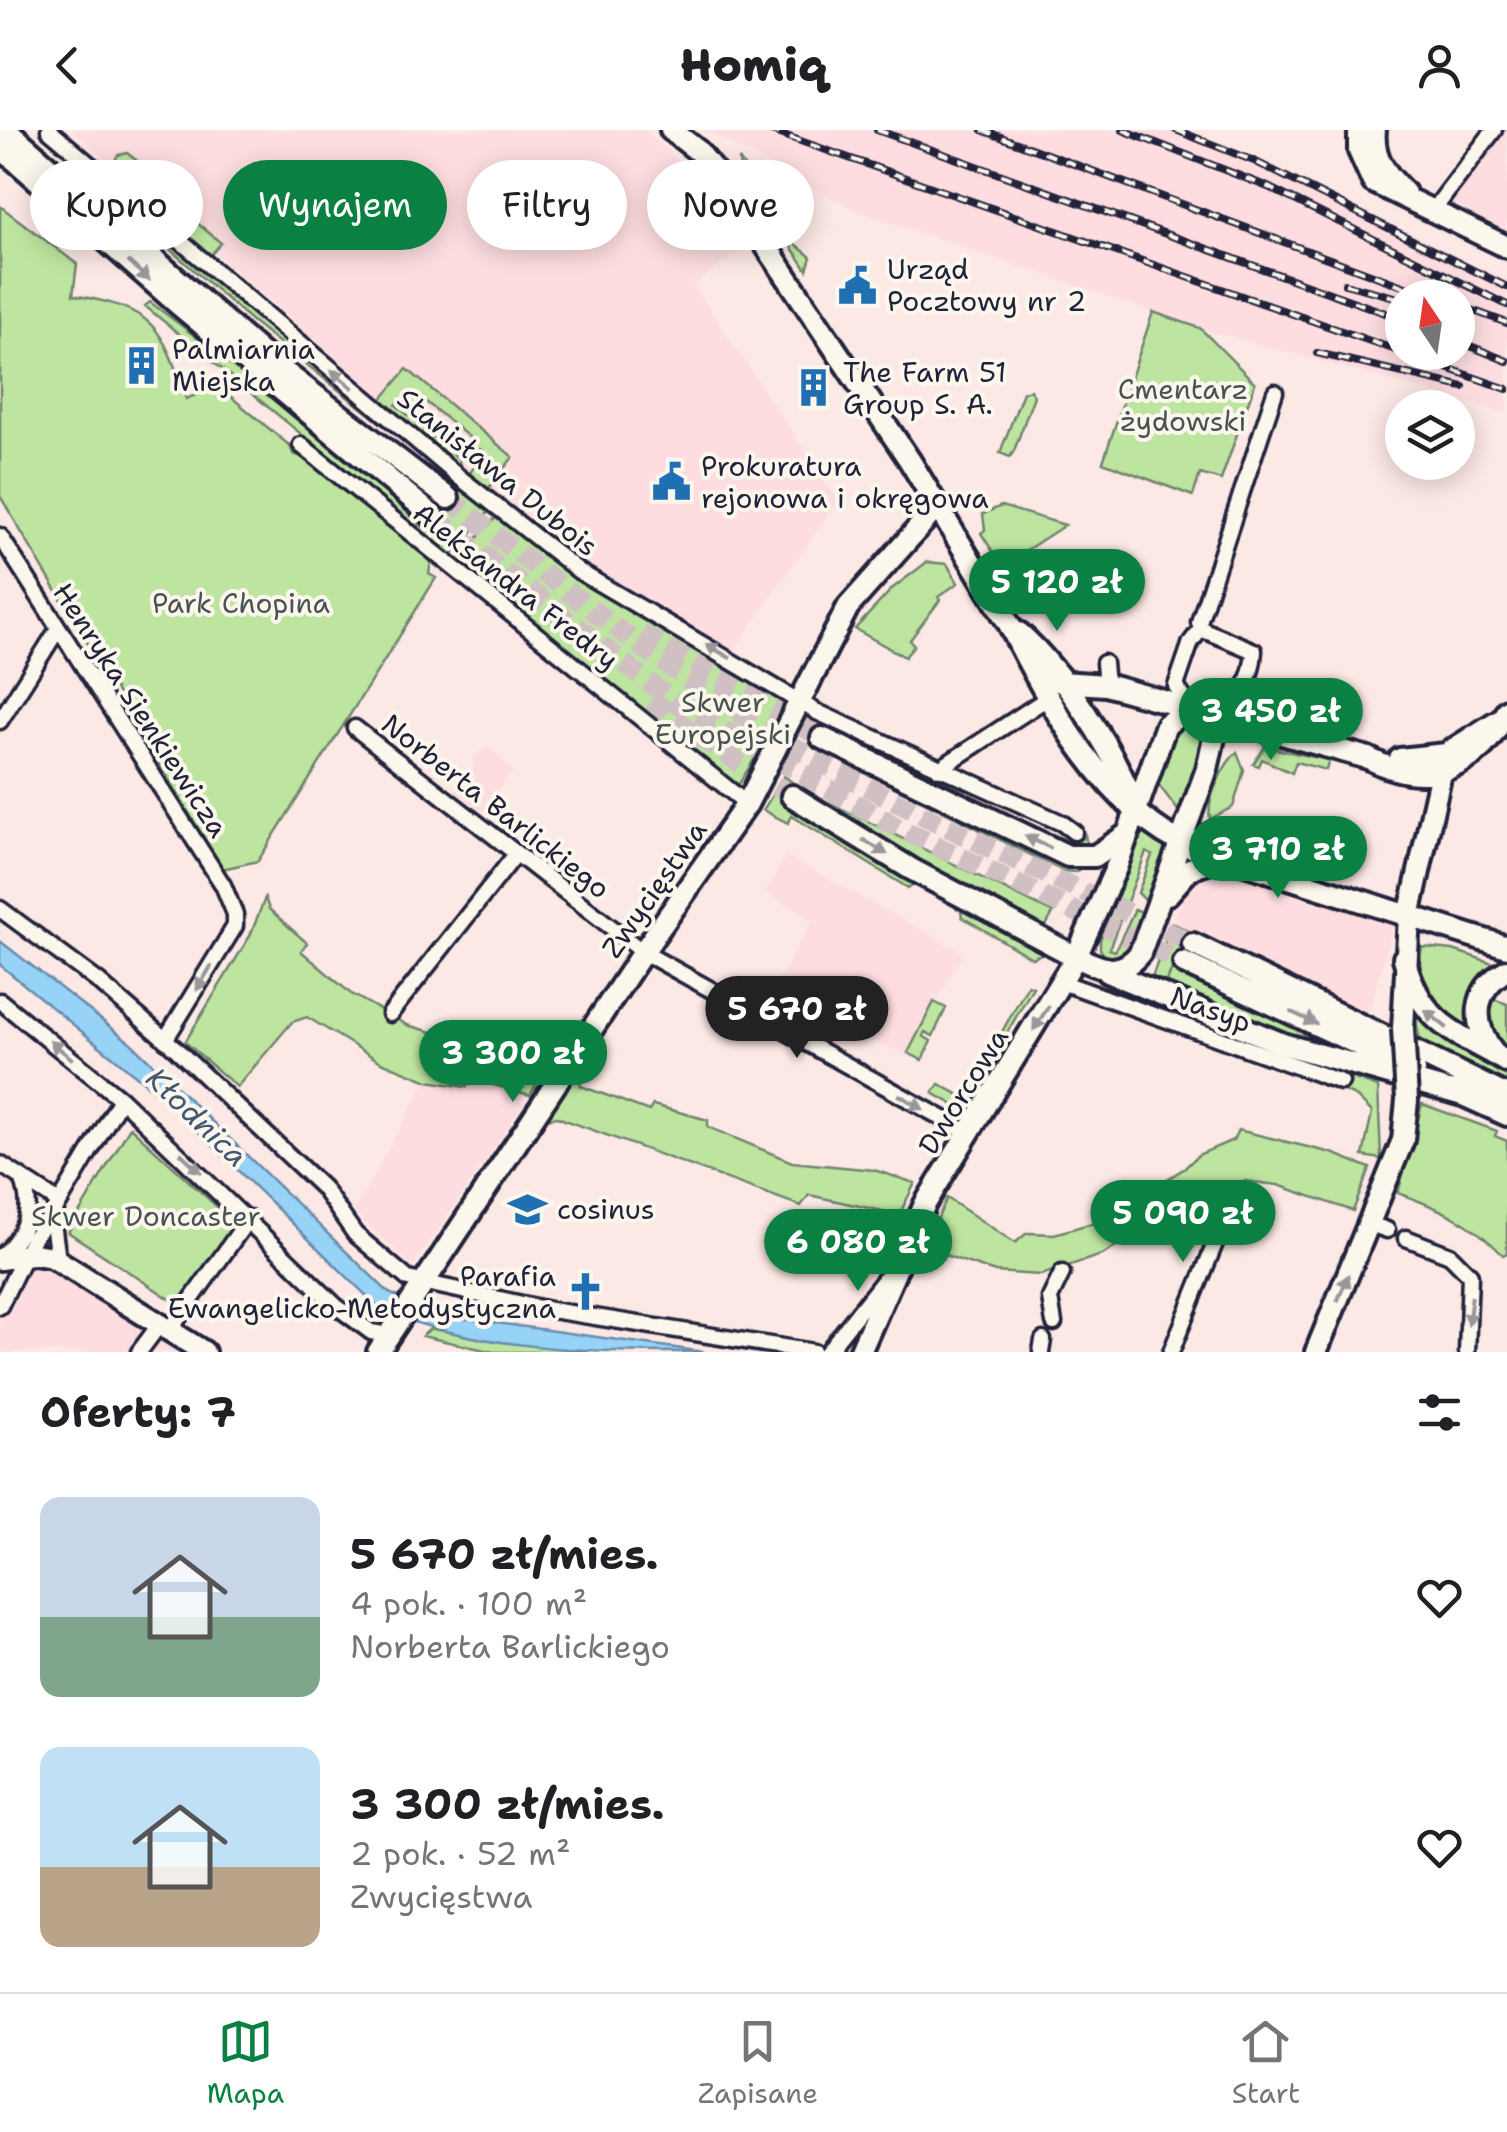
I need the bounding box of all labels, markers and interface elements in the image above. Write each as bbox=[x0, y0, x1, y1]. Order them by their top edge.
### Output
text: Homiq bbox=[680, 35, 827, 95]
icon: back bbox=[40, 38, 95, 93]
icon: person bbox=[1412, 38, 1467, 93]
chip: Kupno bbox=[30, 160, 203, 250]
chip: Wynajem bbox=[223, 160, 447, 250]
chip: Filtry bbox=[467, 160, 627, 250]
chip: Nowe bbox=[647, 160, 814, 250]
place label: Urząd Pocztowy nr 2 bbox=[887, 250, 1086, 320]
one-way arrow bbox=[127, 259, 152, 281]
public building icon: Urząd Pocztowy nr 2 bbox=[836, 264, 878, 306]
north arrow bbox=[1385, 280, 1475, 370]
map controls bbox=[1385, 280, 1475, 480]
place label: Palmiarnia Miejska bbox=[172, 330, 315, 400]
building icon: Palmiarnia Miejska bbox=[121, 344, 163, 386]
place label: The Farm 51 Group S. A. bbox=[843, 353, 1007, 423]
building icon: The Farm 51 Group S. A. bbox=[792, 367, 834, 409]
one-way arrow bbox=[330, 369, 355, 390]
park label: Cmentarz żydowski bbox=[1118, 370, 1248, 440]
street label: Stanisława Dubois bbox=[390, 379, 606, 565]
button: layers bbox=[1385, 390, 1475, 480]
place label: Prokuratura rejonowa i okręgowa bbox=[701, 447, 989, 517]
public building icon: Prokuratura rejonowa i okręgowa bbox=[650, 461, 692, 503]
street label: Aleksandra Fredry bbox=[405, 494, 627, 678]
pin: 5 120 zł bbox=[954, 549, 1160, 634]
text: 5 120 zł bbox=[991, 560, 1123, 603]
street label: Henryka Sienkiewicza bbox=[44, 575, 238, 845]
park label: Park Chopina bbox=[152, 584, 330, 622]
one-way arrow bbox=[703, 643, 732, 660]
pin: 3 450 zł bbox=[1168, 678, 1374, 763]
park label: Skwer Europejski bbox=[655, 683, 791, 753]
text: 3 450 zł bbox=[1201, 689, 1341, 732]
street label: Norberta Barlickiego bbox=[374, 705, 618, 907]
street label: Zwycięstwa bbox=[593, 813, 715, 965]
pin: 3 710 zł bbox=[1175, 816, 1381, 901]
text: 3 710 zł bbox=[1211, 827, 1345, 870]
one-way arrow bbox=[1023, 834, 1052, 851]
one-way arrow bbox=[861, 838, 889, 855]
one-way arrow bbox=[196, 964, 213, 992]
pin: 5 670 zł bbox=[694, 976, 900, 1061]
street label: Nasyp bbox=[1165, 977, 1257, 1041]
text: 5 670 zł bbox=[727, 987, 867, 1030]
one-way arrow bbox=[1032, 1004, 1051, 1031]
one-way arrow bbox=[1424, 1009, 1449, 1030]
one-way arrow bbox=[1290, 1010, 1319, 1027]
pin: 3 300 zł bbox=[410, 1020, 616, 1105]
street label: Dworcowa bbox=[909, 1021, 1017, 1161]
text: 3 300 zł bbox=[441, 1031, 585, 1074]
one-way arrow bbox=[48, 1040, 73, 1061]
water label: Kłodnica bbox=[137, 1058, 257, 1176]
one-way arrow bbox=[897, 1093, 925, 1110]
one-way arrow bbox=[178, 1151, 202, 1174]
pin: 5 090 zł bbox=[1080, 1180, 1286, 1265]
school or university icon: cosinus bbox=[506, 1188, 548, 1230]
place label: cosinus bbox=[557, 1190, 655, 1228]
text: 5 090 zł bbox=[1113, 1191, 1253, 1234]
park label: Skwer Doncaster bbox=[31, 1197, 261, 1235]
pin: 6 080 zł bbox=[755, 1209, 961, 1294]
text: 6 080 zł bbox=[786, 1220, 930, 1263]
place label: Parafia Ewangelicko-Metodystyczna bbox=[168, 1257, 556, 1327]
church icon: Parafia Ewangelicko-Metodystyczna bbox=[565, 1271, 607, 1313]
one-way arrow bbox=[1336, 1273, 1352, 1303]
one-way arrow bbox=[1462, 1295, 1478, 1327]
text: Oferty: 7 bbox=[40, 1384, 236, 1440]
icon: filters bbox=[1412, 1385, 1467, 1440]
text: 5 670 zł/mies. bbox=[350, 1526, 659, 1582]
icon: home bbox=[120, 1537, 240, 1657]
icon: heart bbox=[1412, 1570, 1467, 1625]
text: 4 pok. · 100 m² bbox=[350, 1582, 587, 1625]
text: Norberta Barlickiego bbox=[350, 1625, 670, 1668]
text: 3 300 zł/mies. bbox=[350, 1776, 664, 1832]
icon: home bbox=[120, 1787, 240, 1907]
icon: heart bbox=[1412, 1820, 1467, 1875]
text: 2 pok. · 52 m² bbox=[350, 1832, 571, 1875]
text: Zwycięstwa bbox=[350, 1875, 532, 1918]
tab: Mapa bbox=[207, 2014, 284, 2112]
tab: Zapisane bbox=[698, 2014, 818, 2112]
tab: Start bbox=[1232, 2014, 1300, 2112]

